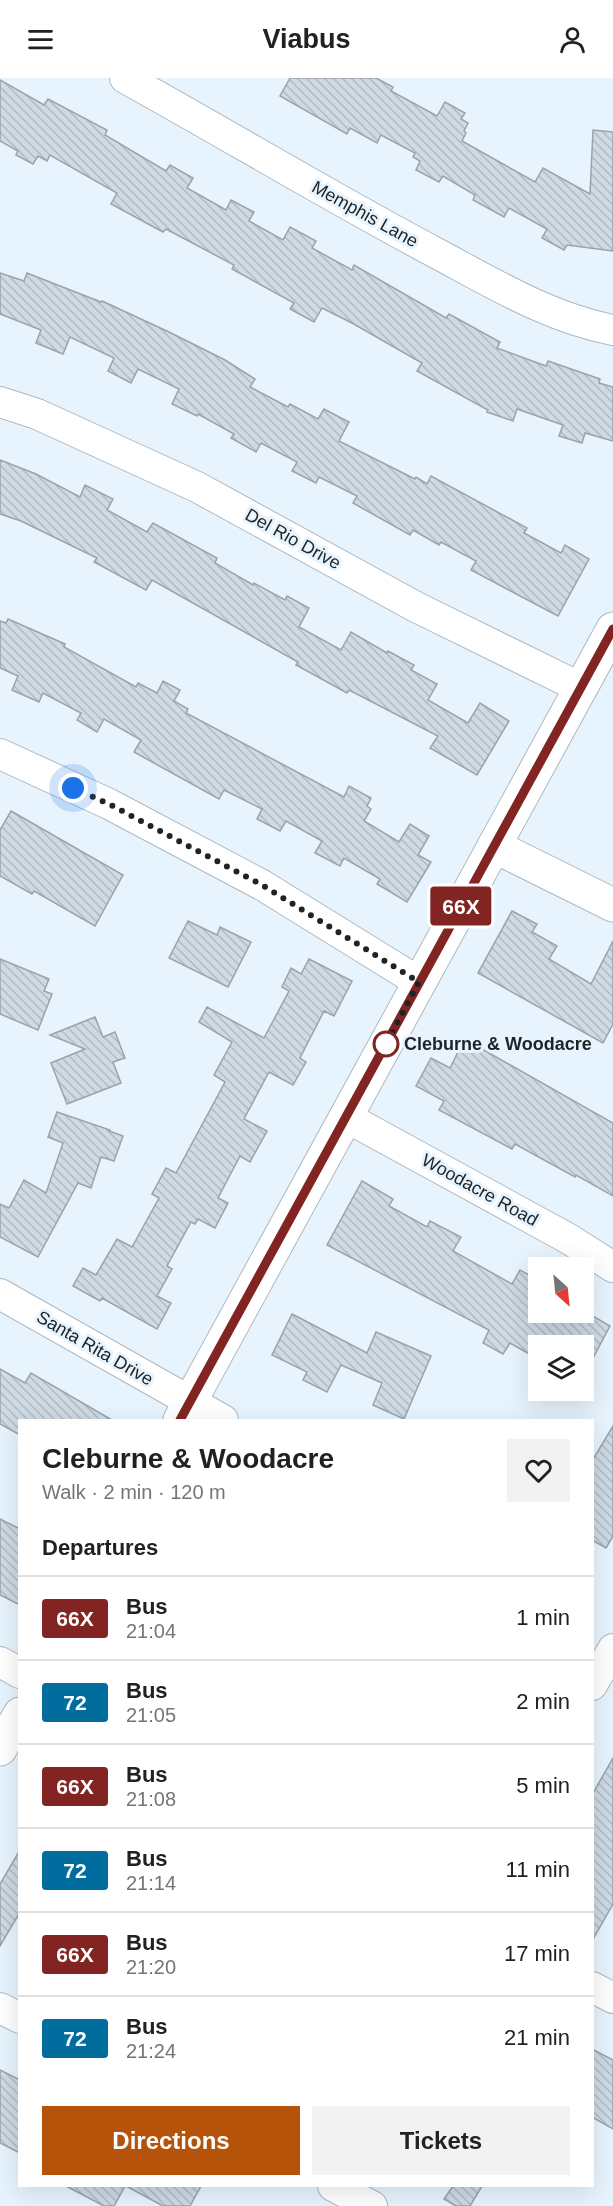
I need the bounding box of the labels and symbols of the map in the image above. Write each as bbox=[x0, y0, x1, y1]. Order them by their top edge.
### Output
street label: Memphis Lane bbox=[309, 177, 421, 251]
street label: Del Rio Drive bbox=[242, 505, 344, 573]
your location bbox=[58, 773, 88, 803]
line badge: 66X bbox=[426, 886, 496, 926]
marker: Cleburne & Woodacre bbox=[373, 1031, 399, 1057]
place label: Cleburne & Woodacre bbox=[404, 1034, 592, 1054]
street label: Woodacre Road bbox=[418, 1150, 542, 1230]
north arrow bbox=[528, 1257, 594, 1323]
street label: Santa Rita Drive bbox=[33, 1307, 157, 1389]

